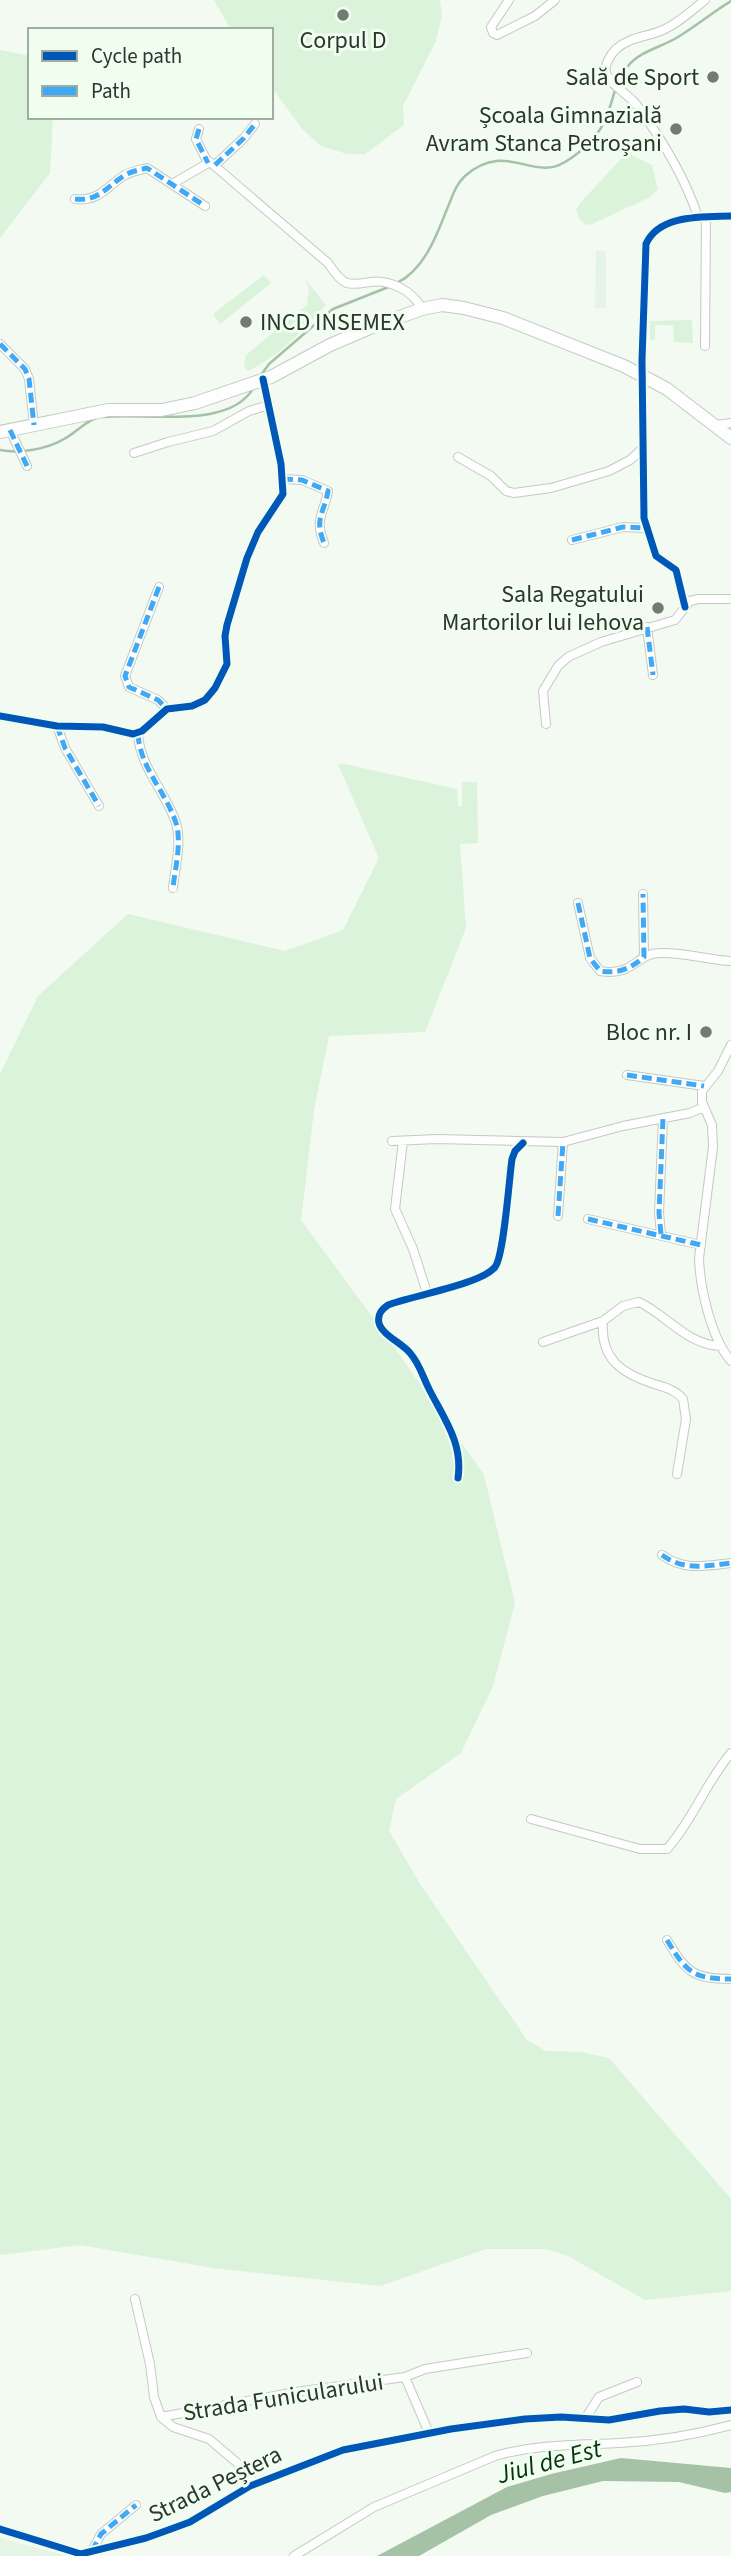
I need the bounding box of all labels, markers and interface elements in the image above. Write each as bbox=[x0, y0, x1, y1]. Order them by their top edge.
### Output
marker: Corpul D bbox=[335, 7, 351, 23]
place label: Corpul D bbox=[299, 23, 387, 58]
legend bbox=[28, 28, 273, 119]
text: Cycle path bbox=[91, 41, 182, 71]
place label: Sală de Sport bbox=[565, 60, 699, 95]
marker: Sală de Sport bbox=[705, 69, 721, 85]
text: Path bbox=[91, 76, 131, 106]
place label: Școala Gimnazială Avram Stanca Petroșani bbox=[426, 98, 662, 161]
marker: Școala Gimnazială Avram Stanca Petroșani bbox=[668, 121, 684, 137]
place label: INCD INSEMEX bbox=[260, 305, 405, 340]
marker: INCD INSEMEX bbox=[238, 314, 254, 330]
place label: Sala Regatului Martorilor lui Iehova bbox=[442, 577, 644, 640]
marker: Sala Regatului Martorilor lui Iehova bbox=[650, 600, 666, 616]
place label: Bloc nr. I bbox=[606, 1015, 692, 1050]
marker: Bloc nr. I bbox=[698, 1024, 714, 1040]
street label: Strada Funicularului bbox=[180, 2364, 386, 2431]
water label: Jiul de Est bbox=[492, 2430, 606, 2493]
street label: Strada Peștera bbox=[143, 2437, 288, 2532]

